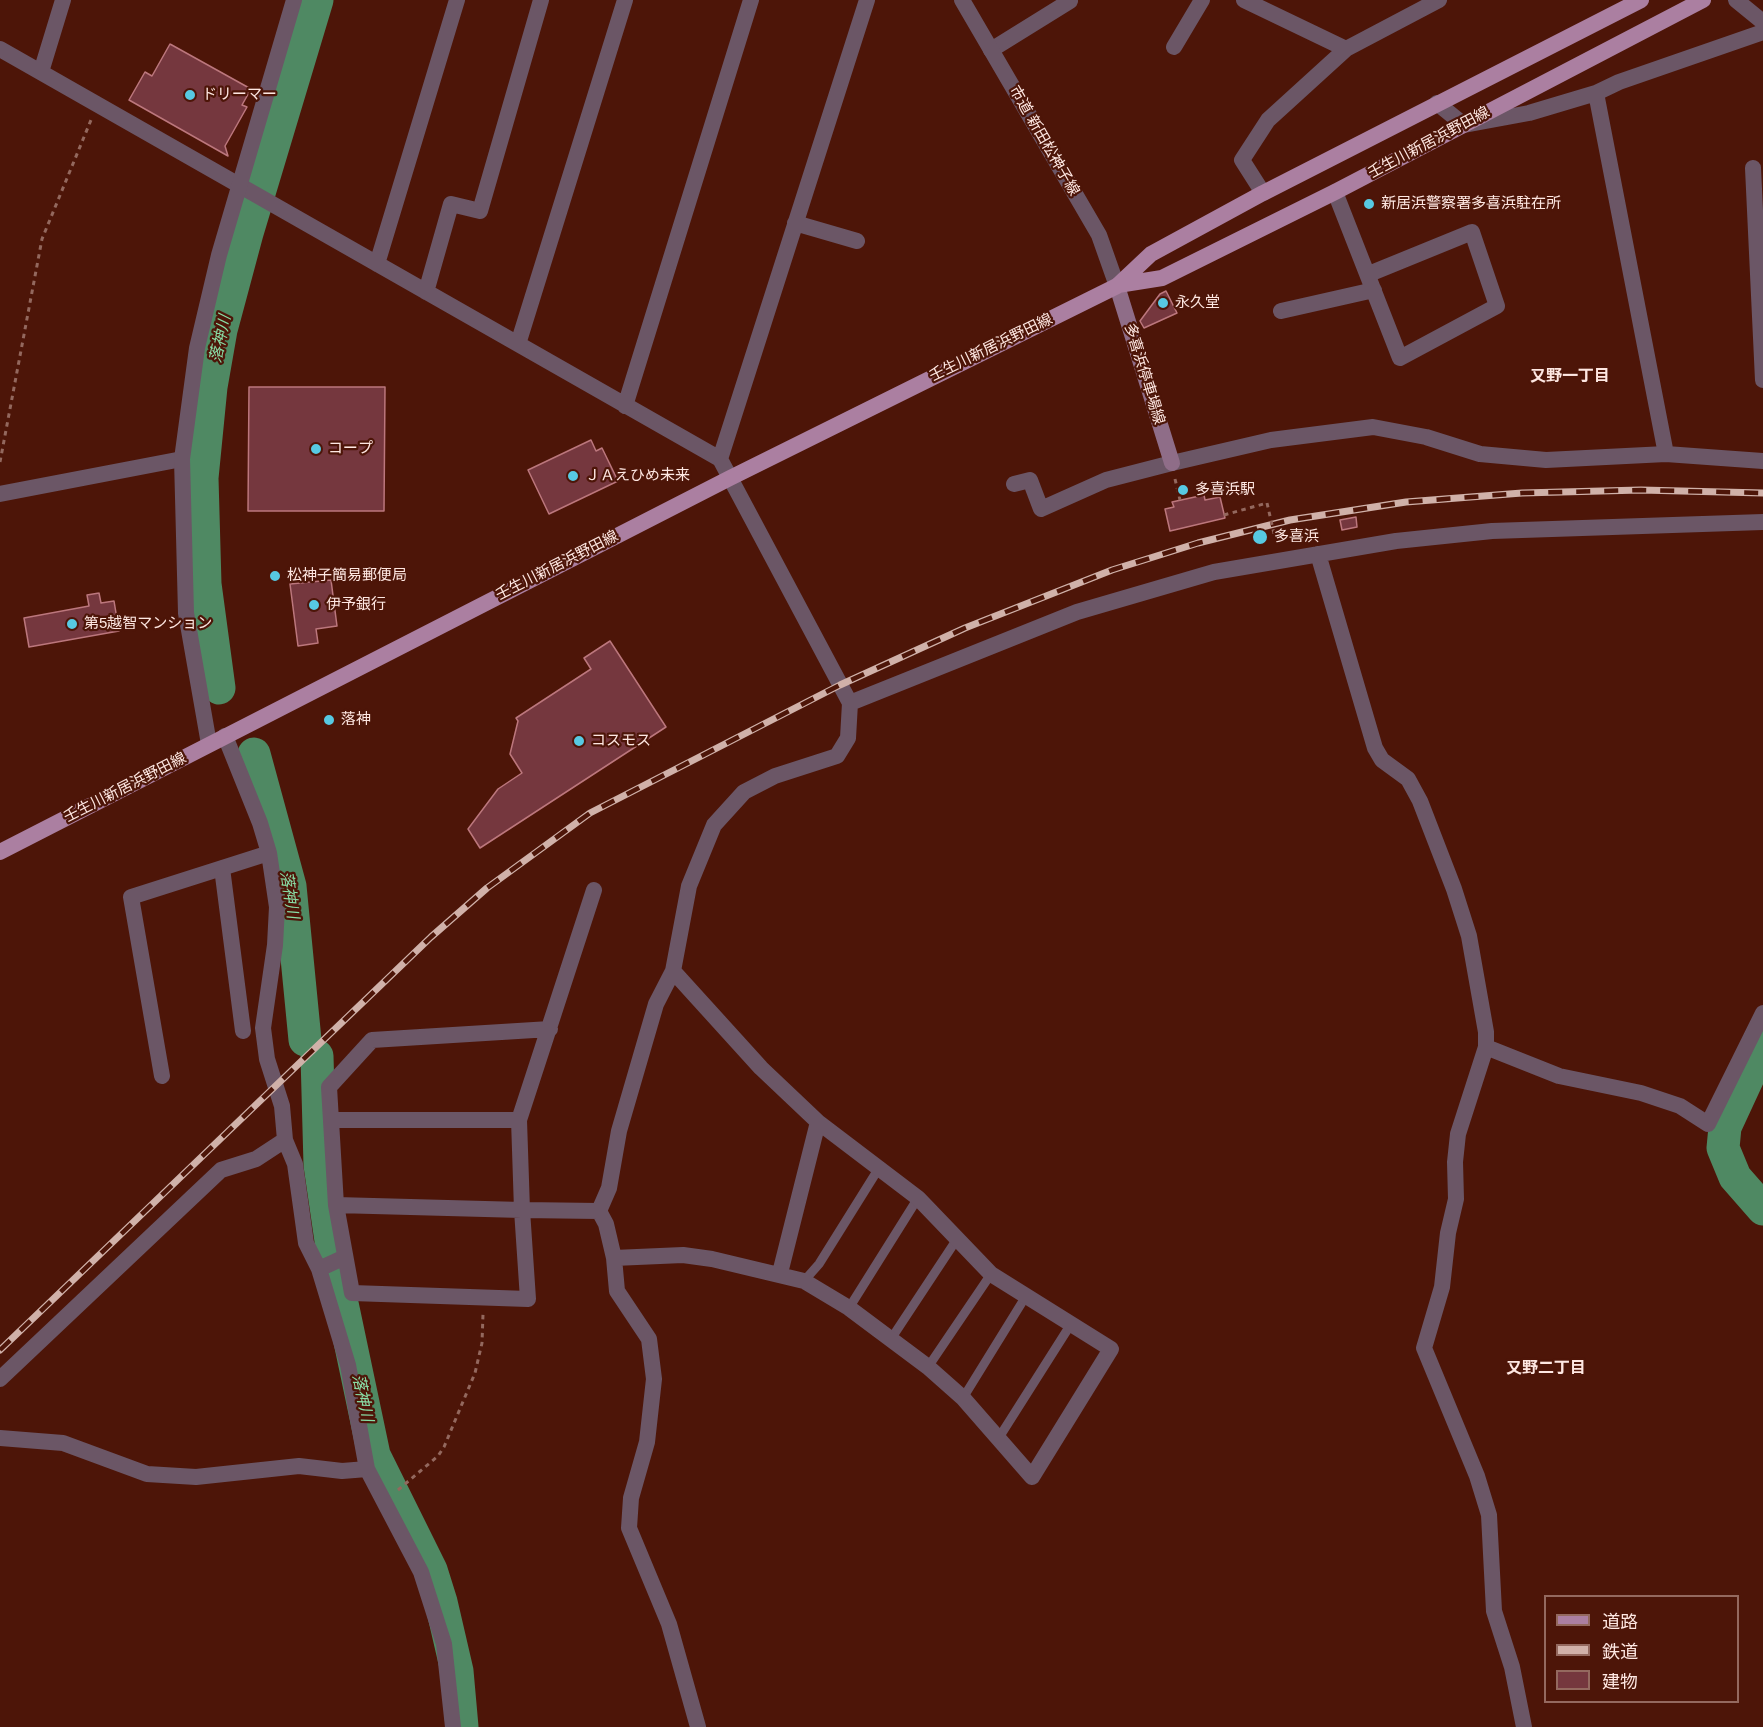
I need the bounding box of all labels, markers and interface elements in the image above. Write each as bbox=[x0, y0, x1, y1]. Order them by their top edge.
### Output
street label: 市道 新田松神子線 bbox=[1005, 83, 1083, 199]
place label: ドリーマー bbox=[202, 86, 277, 104]
marker: ドリーマー bbox=[183, 88, 197, 102]
street label: 壬生川新居浜野田線 bbox=[1365, 103, 1493, 183]
place label: 新居浜警察署多喜浜駐在所 bbox=[1381, 195, 1561, 213]
marker: 新居浜警察署多喜浜駐在所 bbox=[1362, 197, 1376, 211]
place label: 永久堂 bbox=[1175, 294, 1220, 312]
marker: 永久堂 bbox=[1156, 296, 1170, 310]
street label: 壬生川新居浜野田線 bbox=[926, 310, 1056, 386]
water label: 落神川 bbox=[207, 314, 235, 364]
street label: 多喜浜停車場線 bbox=[1120, 321, 1168, 427]
district label: 又野一丁目 bbox=[1530, 367, 1610, 387]
place label: コープ bbox=[328, 440, 373, 458]
marker: コープ bbox=[309, 442, 323, 456]
place label: ＪＡえひめ未来 bbox=[585, 467, 690, 485]
marker: ＪＡえひめ未来 bbox=[566, 469, 580, 483]
place label: 多喜浜駅 bbox=[1195, 481, 1255, 499]
marker: 多喜浜駅 bbox=[1176, 483, 1190, 497]
street label: 壬生川新居浜野田線 bbox=[493, 527, 621, 605]
marker: 多喜浜 bbox=[1251, 528, 1269, 546]
place label: 多喜浜 bbox=[1274, 528, 1319, 546]
place label: 松神子簡易郵便局 bbox=[287, 567, 407, 585]
marker: 松神子簡易郵便局 bbox=[268, 569, 282, 583]
place label: 伊予銀行 bbox=[326, 596, 386, 614]
marker: 伊予銀行 bbox=[307, 598, 321, 612]
place label: 第5越智マンション bbox=[84, 615, 212, 633]
marker: 第5越智マンション bbox=[65, 617, 79, 631]
place label: 落神 bbox=[341, 711, 371, 729]
marker: 落神 bbox=[322, 713, 336, 727]
place label: コスモス bbox=[591, 732, 651, 750]
marker: コスモス bbox=[572, 734, 586, 748]
street label: 壬生川新居浜野田線 bbox=[61, 749, 189, 827]
water label: 落神川 bbox=[276, 870, 302, 920]
district label: 又野二丁目 bbox=[1506, 1359, 1586, 1379]
water label: 落神川 bbox=[348, 1373, 376, 1423]
legend bbox=[1544, 1595, 1739, 1703]
text: 道路 bbox=[1602, 1612, 1638, 1632]
text: 鉄道 bbox=[1602, 1642, 1638, 1662]
text: 建物 bbox=[1602, 1672, 1638, 1692]

